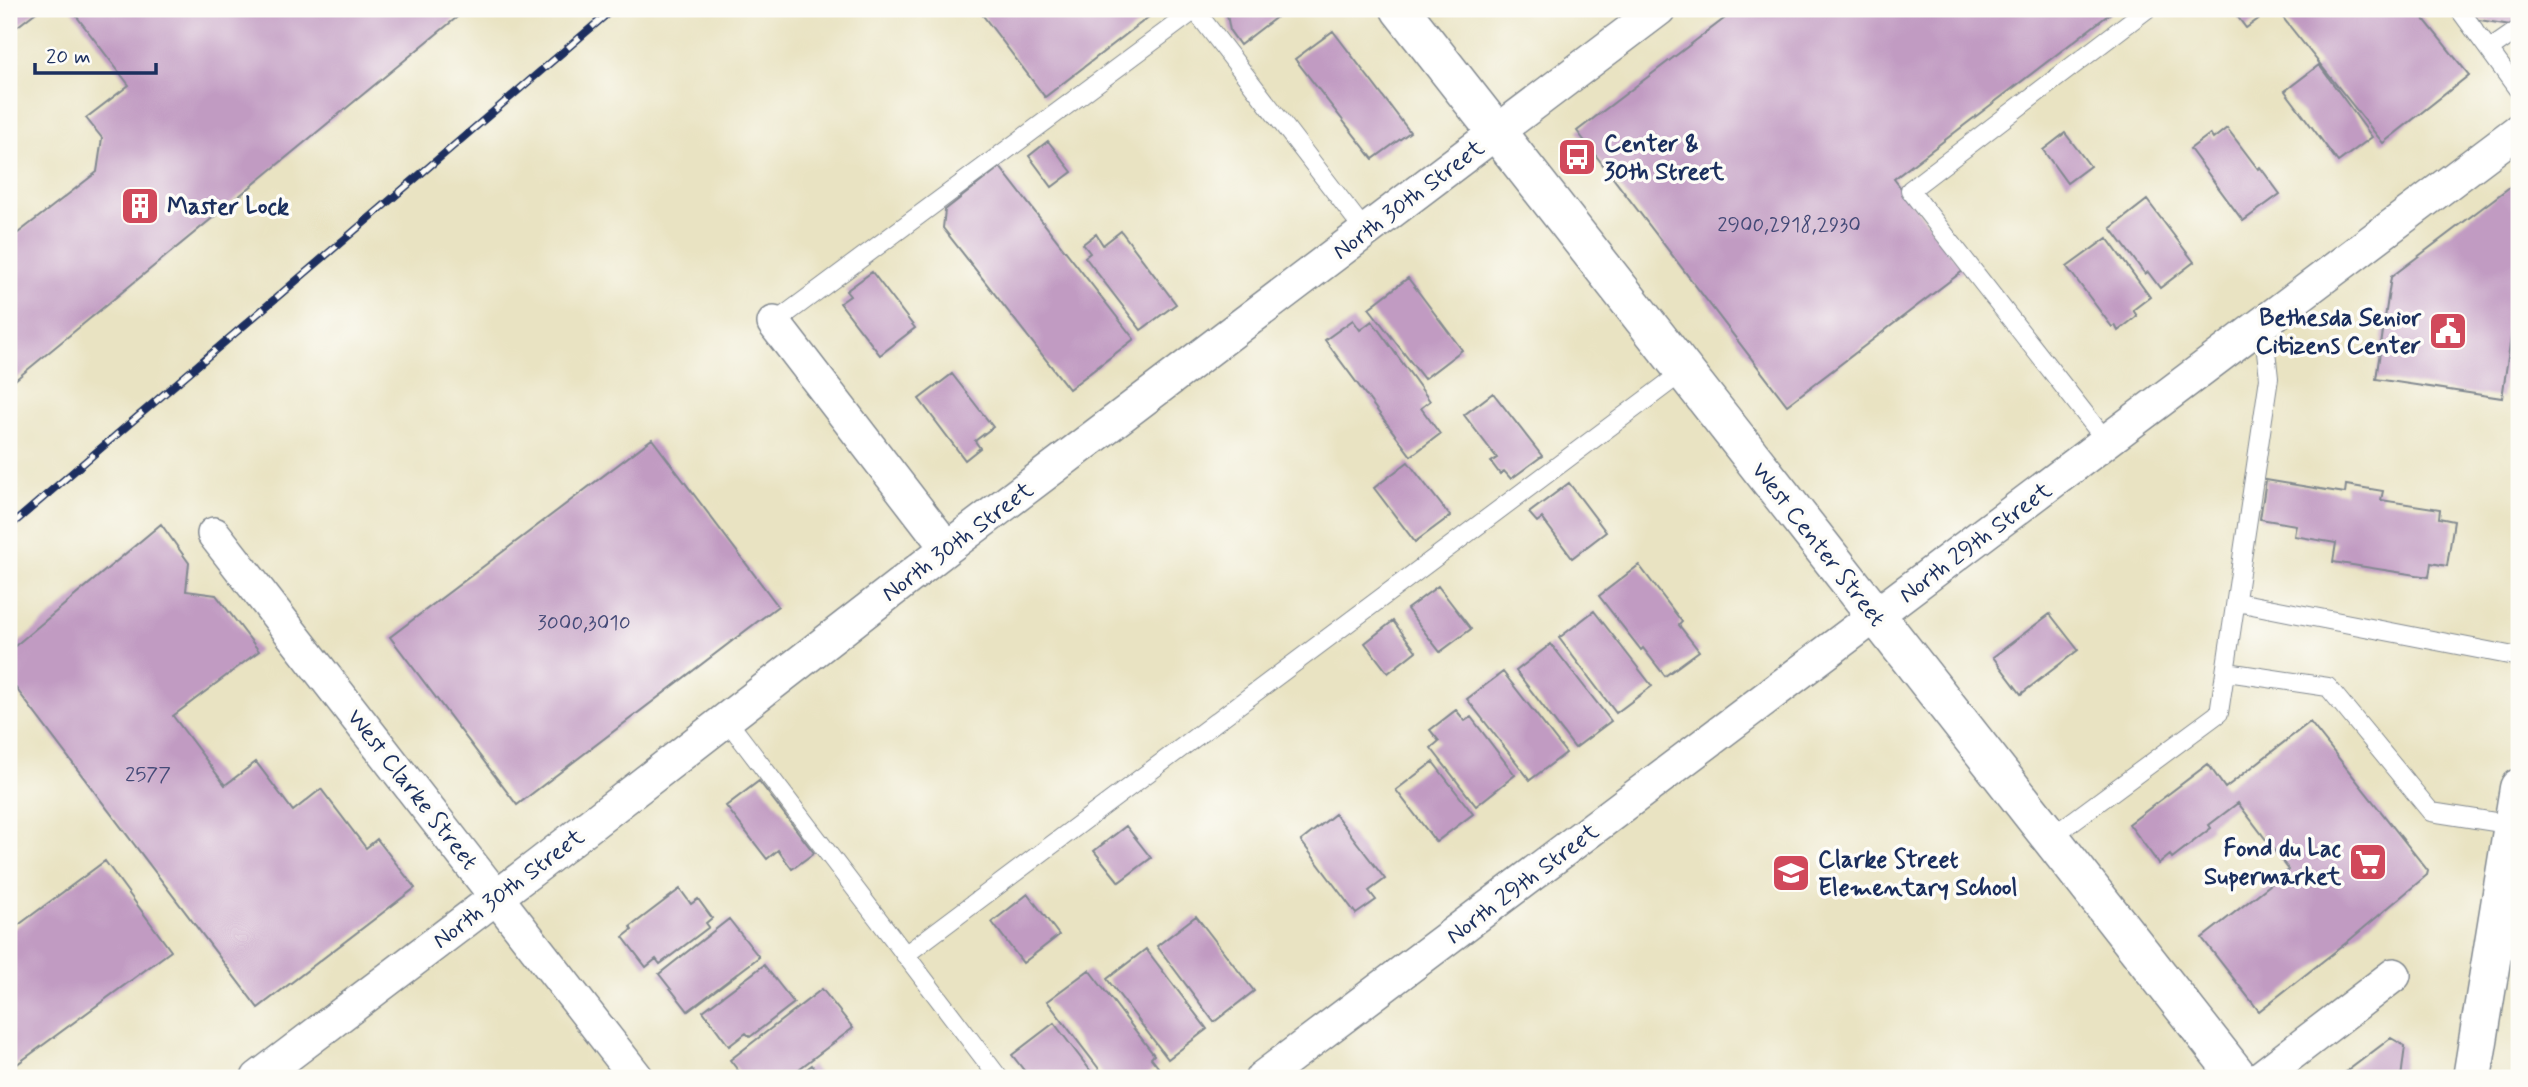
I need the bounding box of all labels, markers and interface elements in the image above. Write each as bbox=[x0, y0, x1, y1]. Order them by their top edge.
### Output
scale bar bbox=[35, 32, 156, 76]
text: 20 m bbox=[46, 43, 91, 71]
place label: Center & 30th Street bbox=[1604, 129, 1725, 188]
street label: North 30th Street bbox=[1327, 133, 1491, 267]
bus stop icon: Center & 30th Street bbox=[1556, 136, 1598, 178]
building icon: Master Lock bbox=[119, 185, 161, 227]
place label: Master Lock bbox=[167, 192, 289, 223]
house number: 2900,2918,2930 bbox=[1717, 211, 1861, 239]
place label: Bethesda Senior Citizens Center bbox=[2255, 303, 2422, 362]
public building icon: Bethesda Senior Citizens Center bbox=[2427, 310, 2469, 352]
street label: West Center Street bbox=[1744, 456, 1892, 634]
street label: North 30th Street bbox=[876, 475, 1040, 609]
street label: North 29th Street bbox=[1893, 476, 2059, 611]
house number: 3000,3010 bbox=[537, 609, 631, 637]
street label: West Clarke Street bbox=[339, 703, 484, 877]
house number: 2577 bbox=[125, 761, 171, 789]
street label: North 29th Street bbox=[1440, 817, 1606, 952]
street label: North 30th Street bbox=[427, 822, 591, 956]
place label: Fond du Lac Supermarket bbox=[2204, 834, 2342, 893]
supermarket icon: Fond du Lac Supermarket bbox=[2347, 841, 2389, 883]
place label: Clarke Street Elementary School bbox=[1818, 845, 2018, 904]
school or university icon: Clarke Street Elementary School bbox=[1770, 852, 1812, 894]

